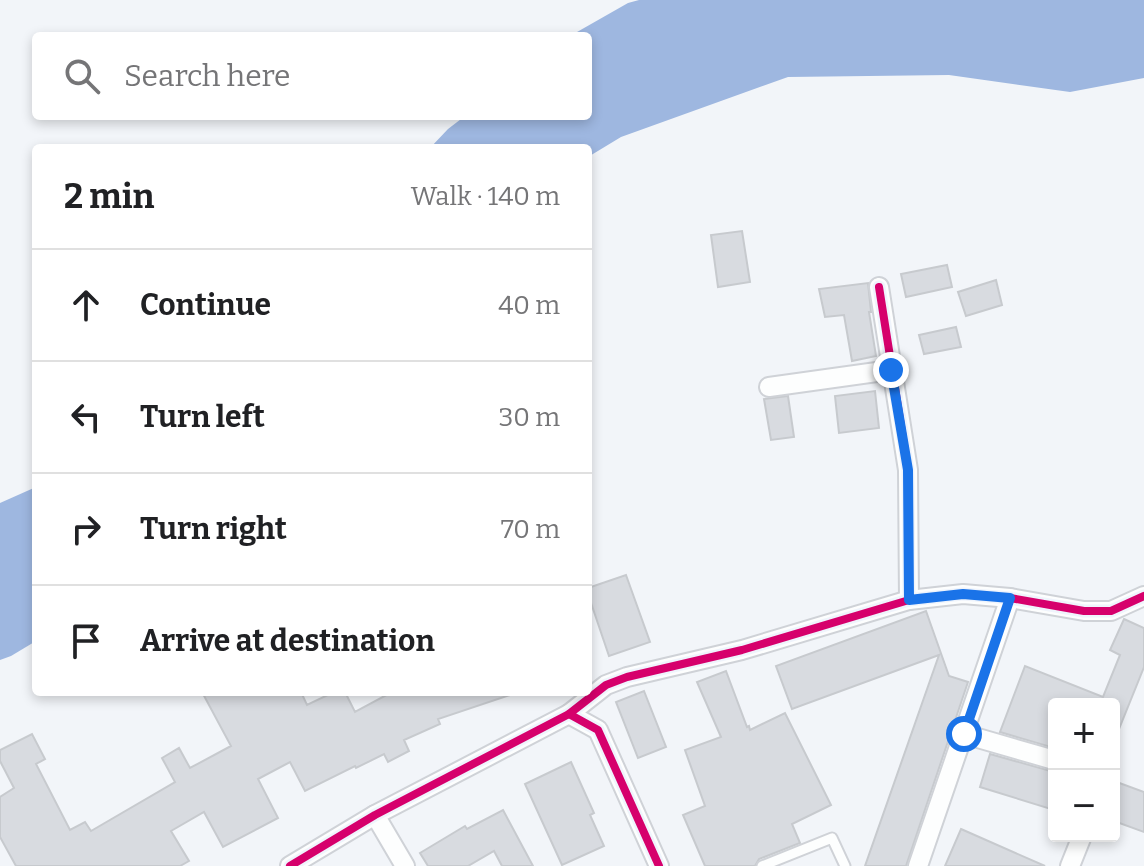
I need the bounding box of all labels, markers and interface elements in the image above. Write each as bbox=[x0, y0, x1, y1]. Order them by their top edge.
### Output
search box bbox=[32, 32, 592, 120]
icon: search bbox=[60, 54, 104, 98]
text: Search here bbox=[124, 58, 291, 94]
text: 2 min bbox=[64, 176, 154, 217]
text: Walk · 140 m bbox=[411, 181, 560, 212]
icon: ahead bbox=[64, 283, 108, 327]
text: Continue bbox=[140, 287, 271, 323]
text: 40 m bbox=[498, 290, 560, 321]
route end bbox=[873, 352, 909, 388]
icon: left bbox=[64, 395, 108, 439]
text: Turn left bbox=[140, 399, 265, 435]
text: 30 m bbox=[499, 402, 560, 433]
icon: right bbox=[64, 507, 108, 551]
text: Turn right bbox=[140, 511, 287, 547]
text: 70 m bbox=[501, 514, 560, 545]
icon: arrive bbox=[64, 619, 108, 663]
text: Arrive at destination bbox=[140, 623, 435, 659]
map controls bbox=[1048, 698, 1120, 842]
button: + bbox=[1048, 698, 1120, 770]
route start bbox=[946, 716, 982, 752]
button: − bbox=[1048, 770, 1120, 842]

